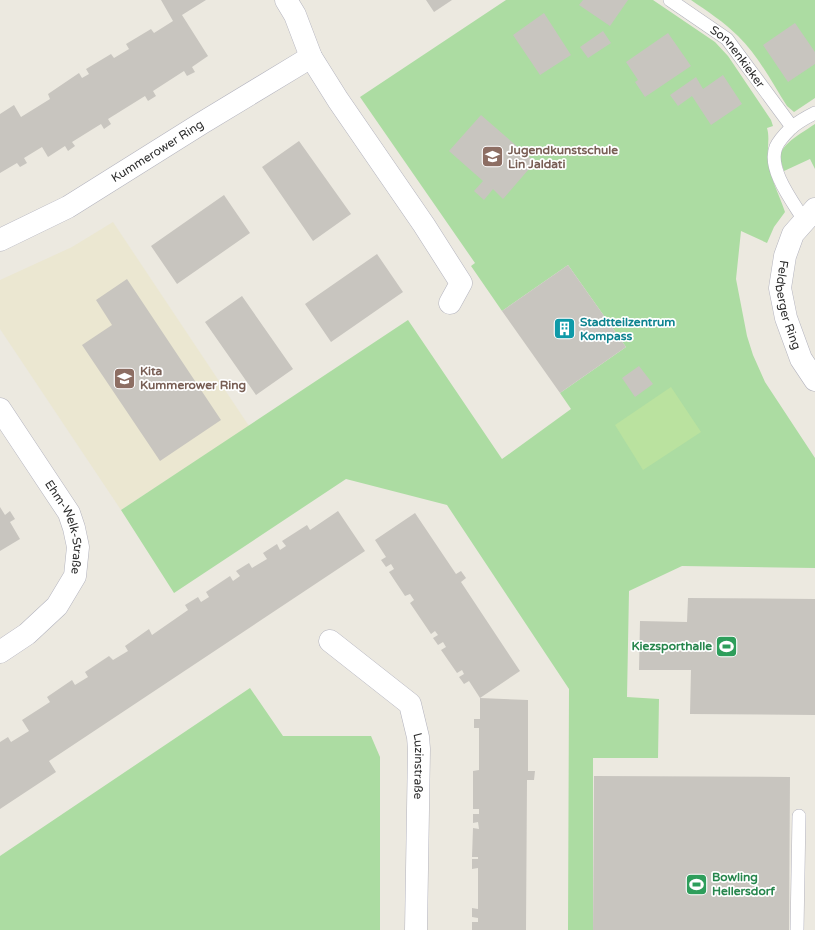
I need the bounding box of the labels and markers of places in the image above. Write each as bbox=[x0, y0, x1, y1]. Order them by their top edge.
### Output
place label: Jugendkunstschule Lin Jaldati bbox=[507, 143, 618, 171]
school or university icon: Jugendkunstschule Lin Jaldati bbox=[479, 144, 505, 170]
place label: Stadtteilzentrum Kompass bbox=[580, 315, 675, 344]
building icon: Stadtteilzentrum Kompass bbox=[551, 316, 577, 342]
place label: Kita Kummerower Ring bbox=[140, 364, 246, 393]
school or university icon: Kita Kummerower Ring bbox=[111, 365, 137, 391]
sports icon: Kiezsporthalle bbox=[714, 633, 740, 659]
place label: Kiezsporthalle bbox=[632, 639, 712, 654]
place label: Bowling Hellersdorf bbox=[712, 870, 775, 898]
sports icon: Bowling Hellersdorf bbox=[683, 871, 709, 897]

